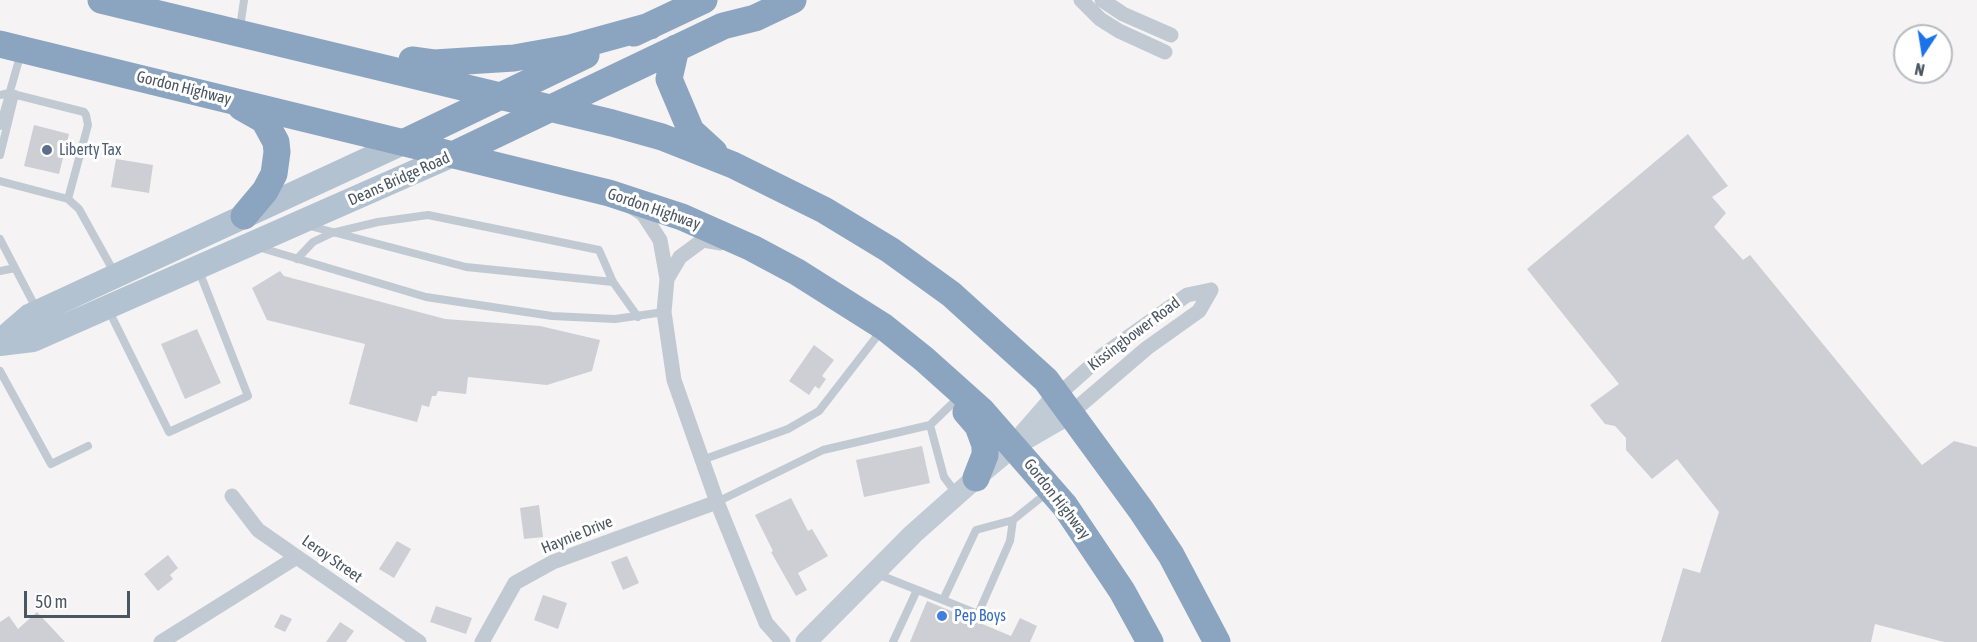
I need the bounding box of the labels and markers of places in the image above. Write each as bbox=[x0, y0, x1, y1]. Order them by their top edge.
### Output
place label: Liberty Tax bbox=[59, 140, 121, 160]
marker: Liberty Tax bbox=[40, 143, 54, 157]
place label: Pep Boys bbox=[954, 606, 1006, 626]
marker: Pep Boys bbox=[935, 609, 949, 623]

